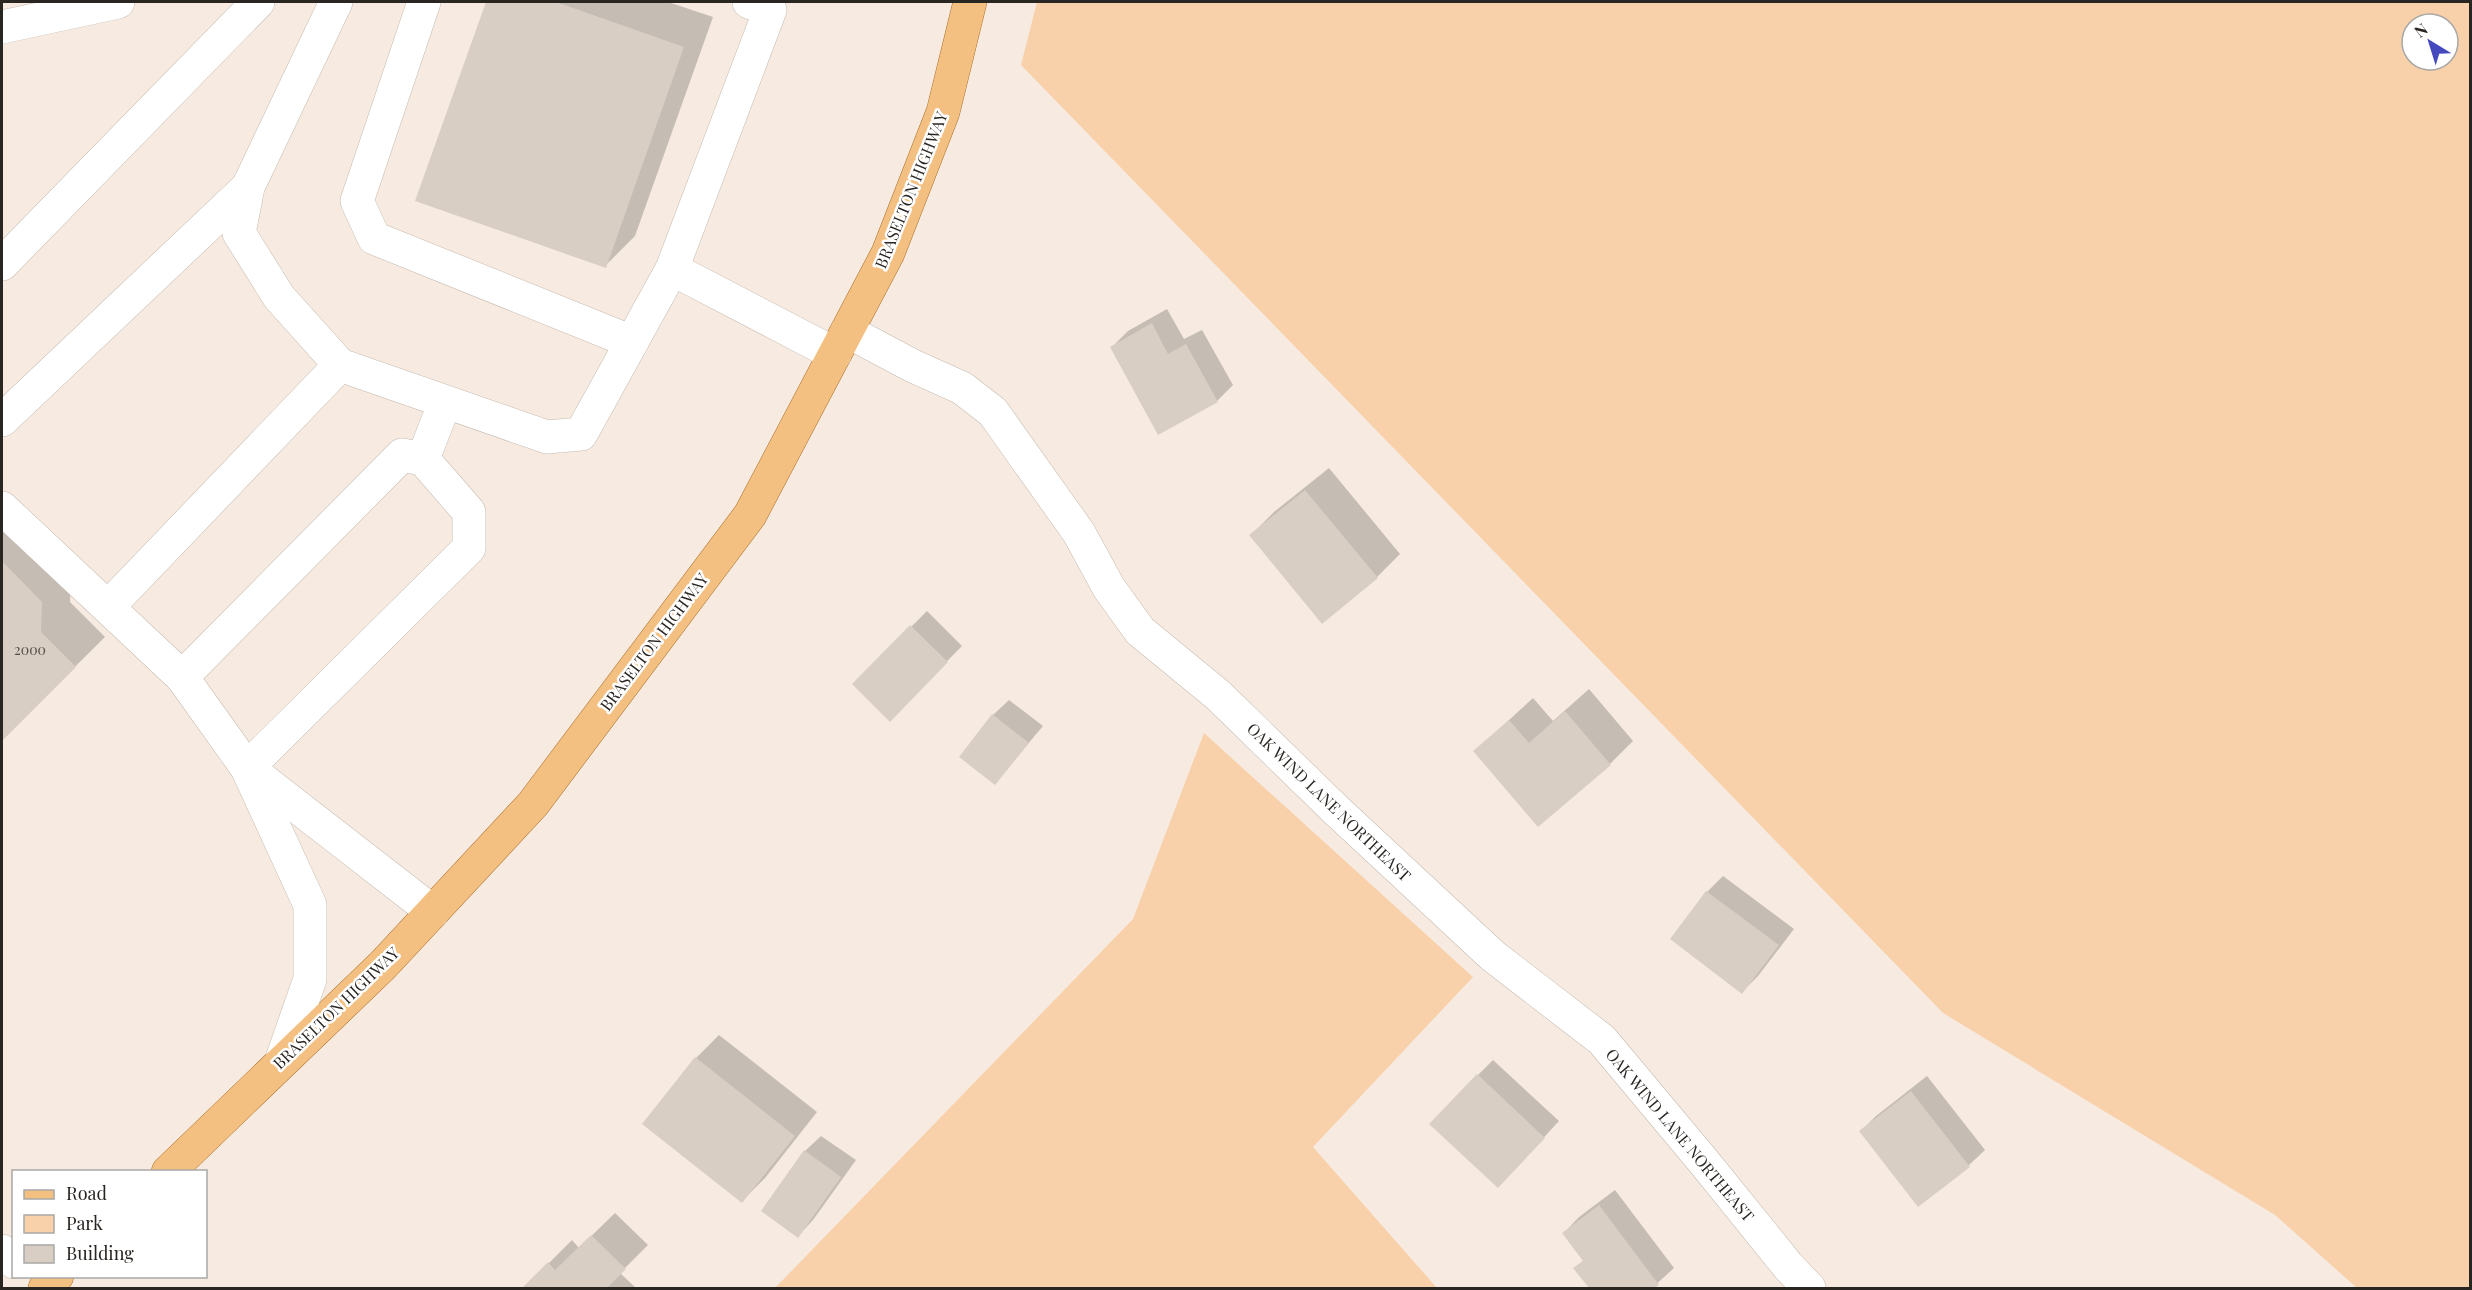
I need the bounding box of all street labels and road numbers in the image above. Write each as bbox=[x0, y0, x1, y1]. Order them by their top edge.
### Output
street label: BRASELTON HIGHWAY bbox=[870, 108, 952, 271]
street label: BRASELTON HIGHWAY bbox=[595, 568, 713, 715]
street label: OAK WIND LANE NORTHEAST bbox=[1243, 718, 1416, 886]
street label: BRASELTON HIGHWAY bbox=[268, 942, 403, 1073]
street label: OAK WIND LANE NORTHEAST bbox=[1602, 1044, 1759, 1226]

